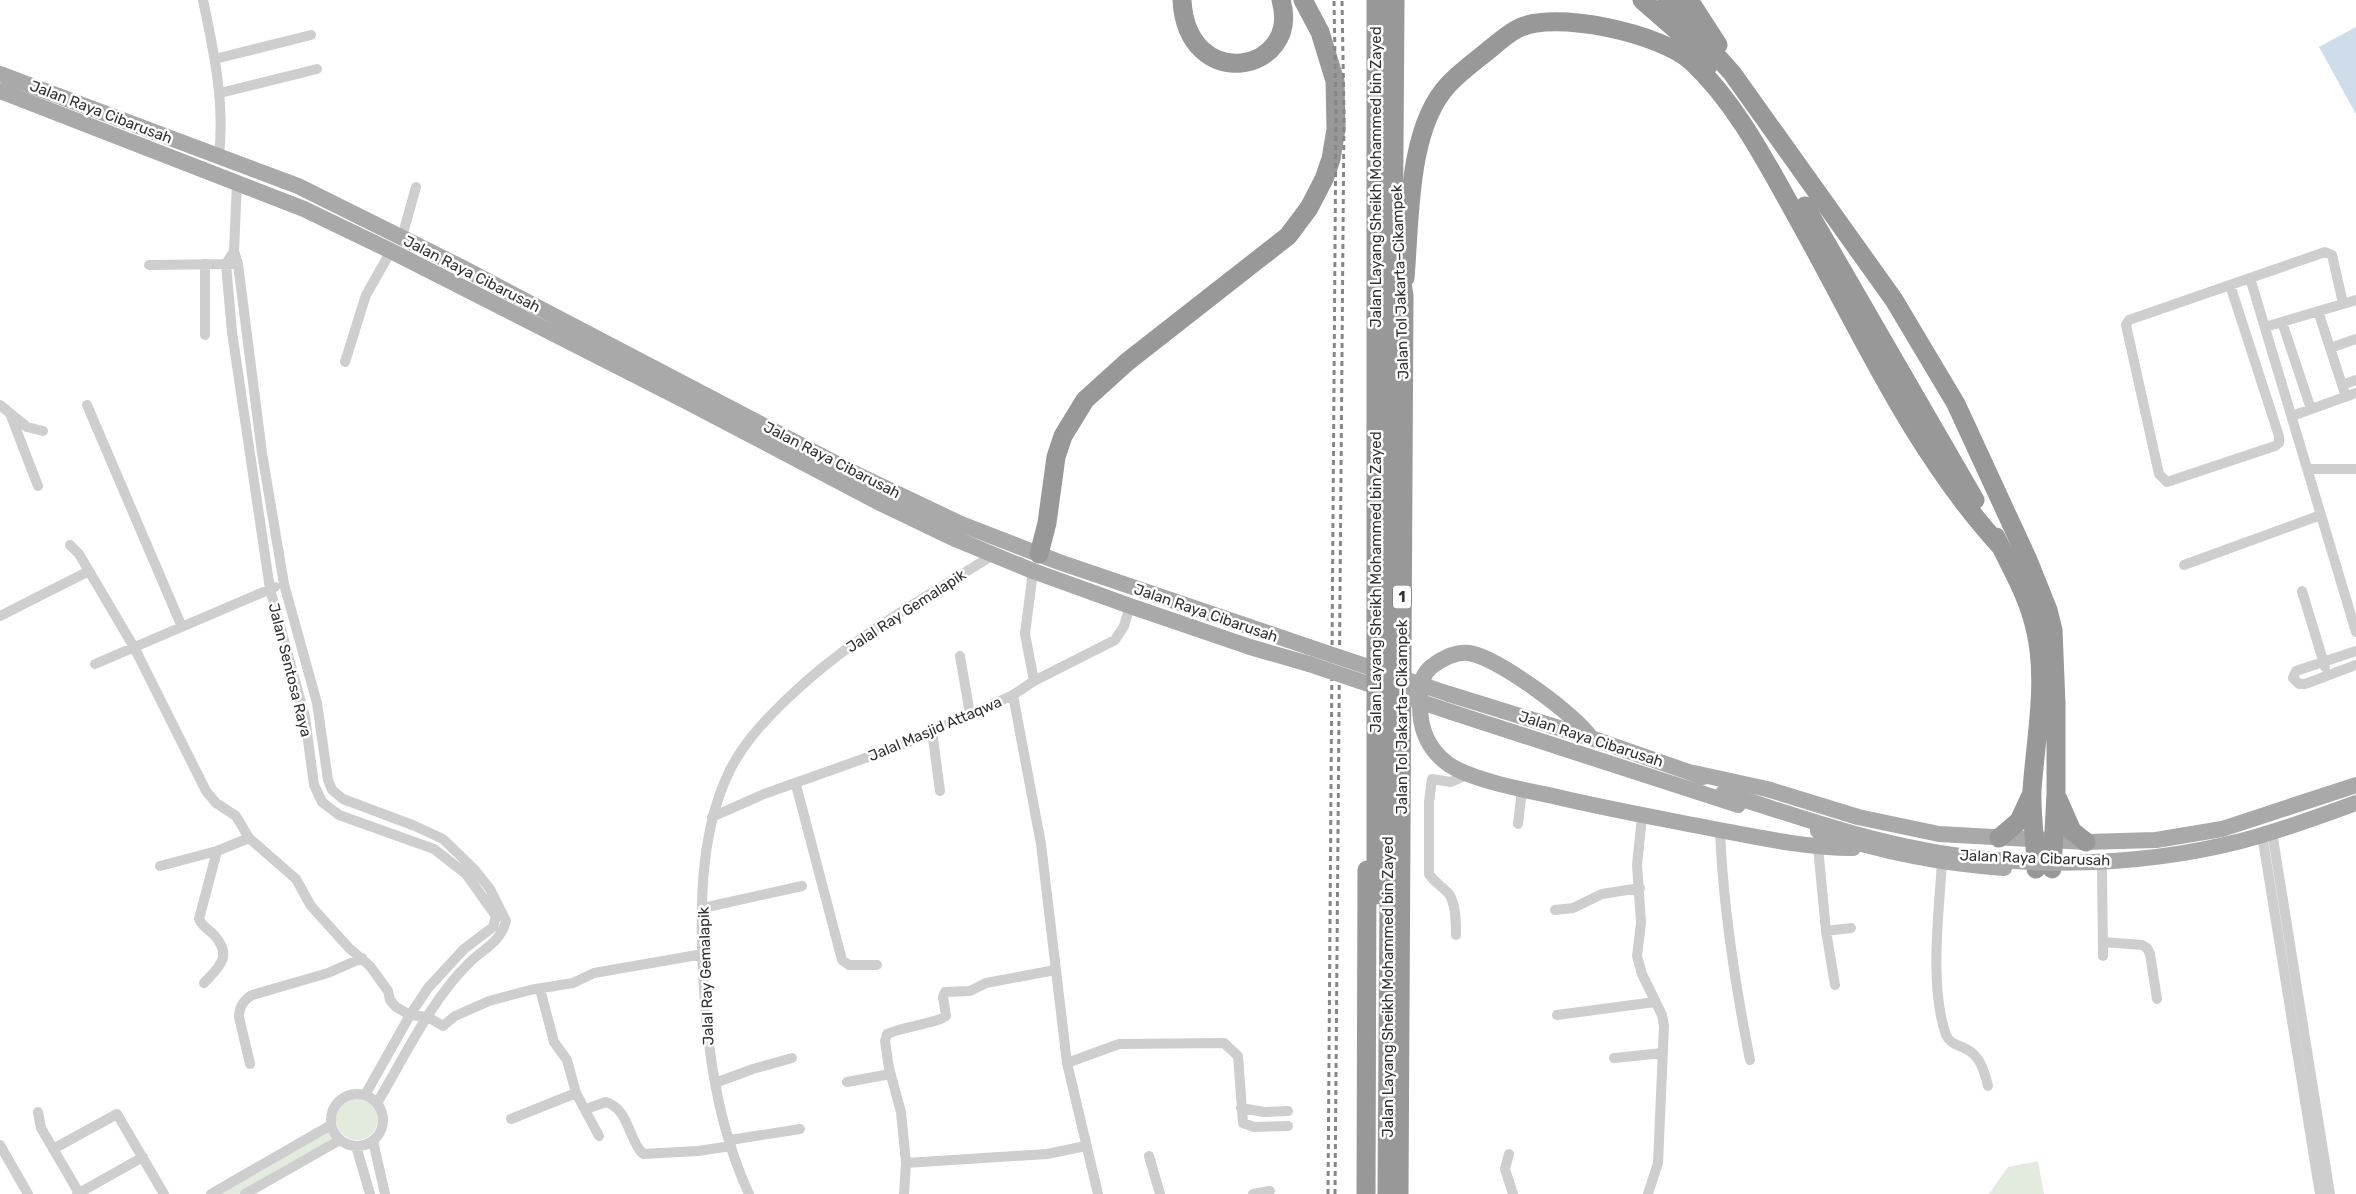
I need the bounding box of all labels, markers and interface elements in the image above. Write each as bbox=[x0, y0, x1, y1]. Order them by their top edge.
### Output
street label: Jalan Layang Sheikh Mohammed bin Zayed bbox=[1367, 26, 1385, 328]
street label: Jalan Raya Cibarusah bbox=[27, 77, 175, 147]
street label: Jalan Tol Jakarta–Cikampek bbox=[1388, 184, 1412, 380]
street label: Jalan Raya Cibarusah bbox=[401, 232, 543, 316]
street label: Jalan Raya Cibarusah bbox=[761, 418, 903, 502]
street label: Jalan Layang Sheikh Mohammed bin Zayed bbox=[1367, 431, 1385, 733]
street label: Jalal Ray Gemalapik bbox=[843, 565, 969, 656]
street label: Jalan Raya Cibarusah bbox=[1132, 580, 1280, 646]
road number: 1 bbox=[1393, 586, 1411, 608]
street label: Jalan Sentosa Raya bbox=[265, 601, 315, 739]
street label: Jalan Tol Jakarta–Cikampek bbox=[1393, 619, 1411, 815]
street label: Jalal Masjid Attaqwa bbox=[866, 693, 1004, 765]
street label: Jalan Raya Cibarusah bbox=[1516, 707, 1666, 771]
street label: Jalan Layang Sheikh Mohammed bin Zayed bbox=[1379, 836, 1397, 1138]
street label: Jalan Raya Cibarusah bbox=[1959, 846, 2111, 870]
street label: Jalal Ray Gemalapik bbox=[695, 906, 717, 1046]

